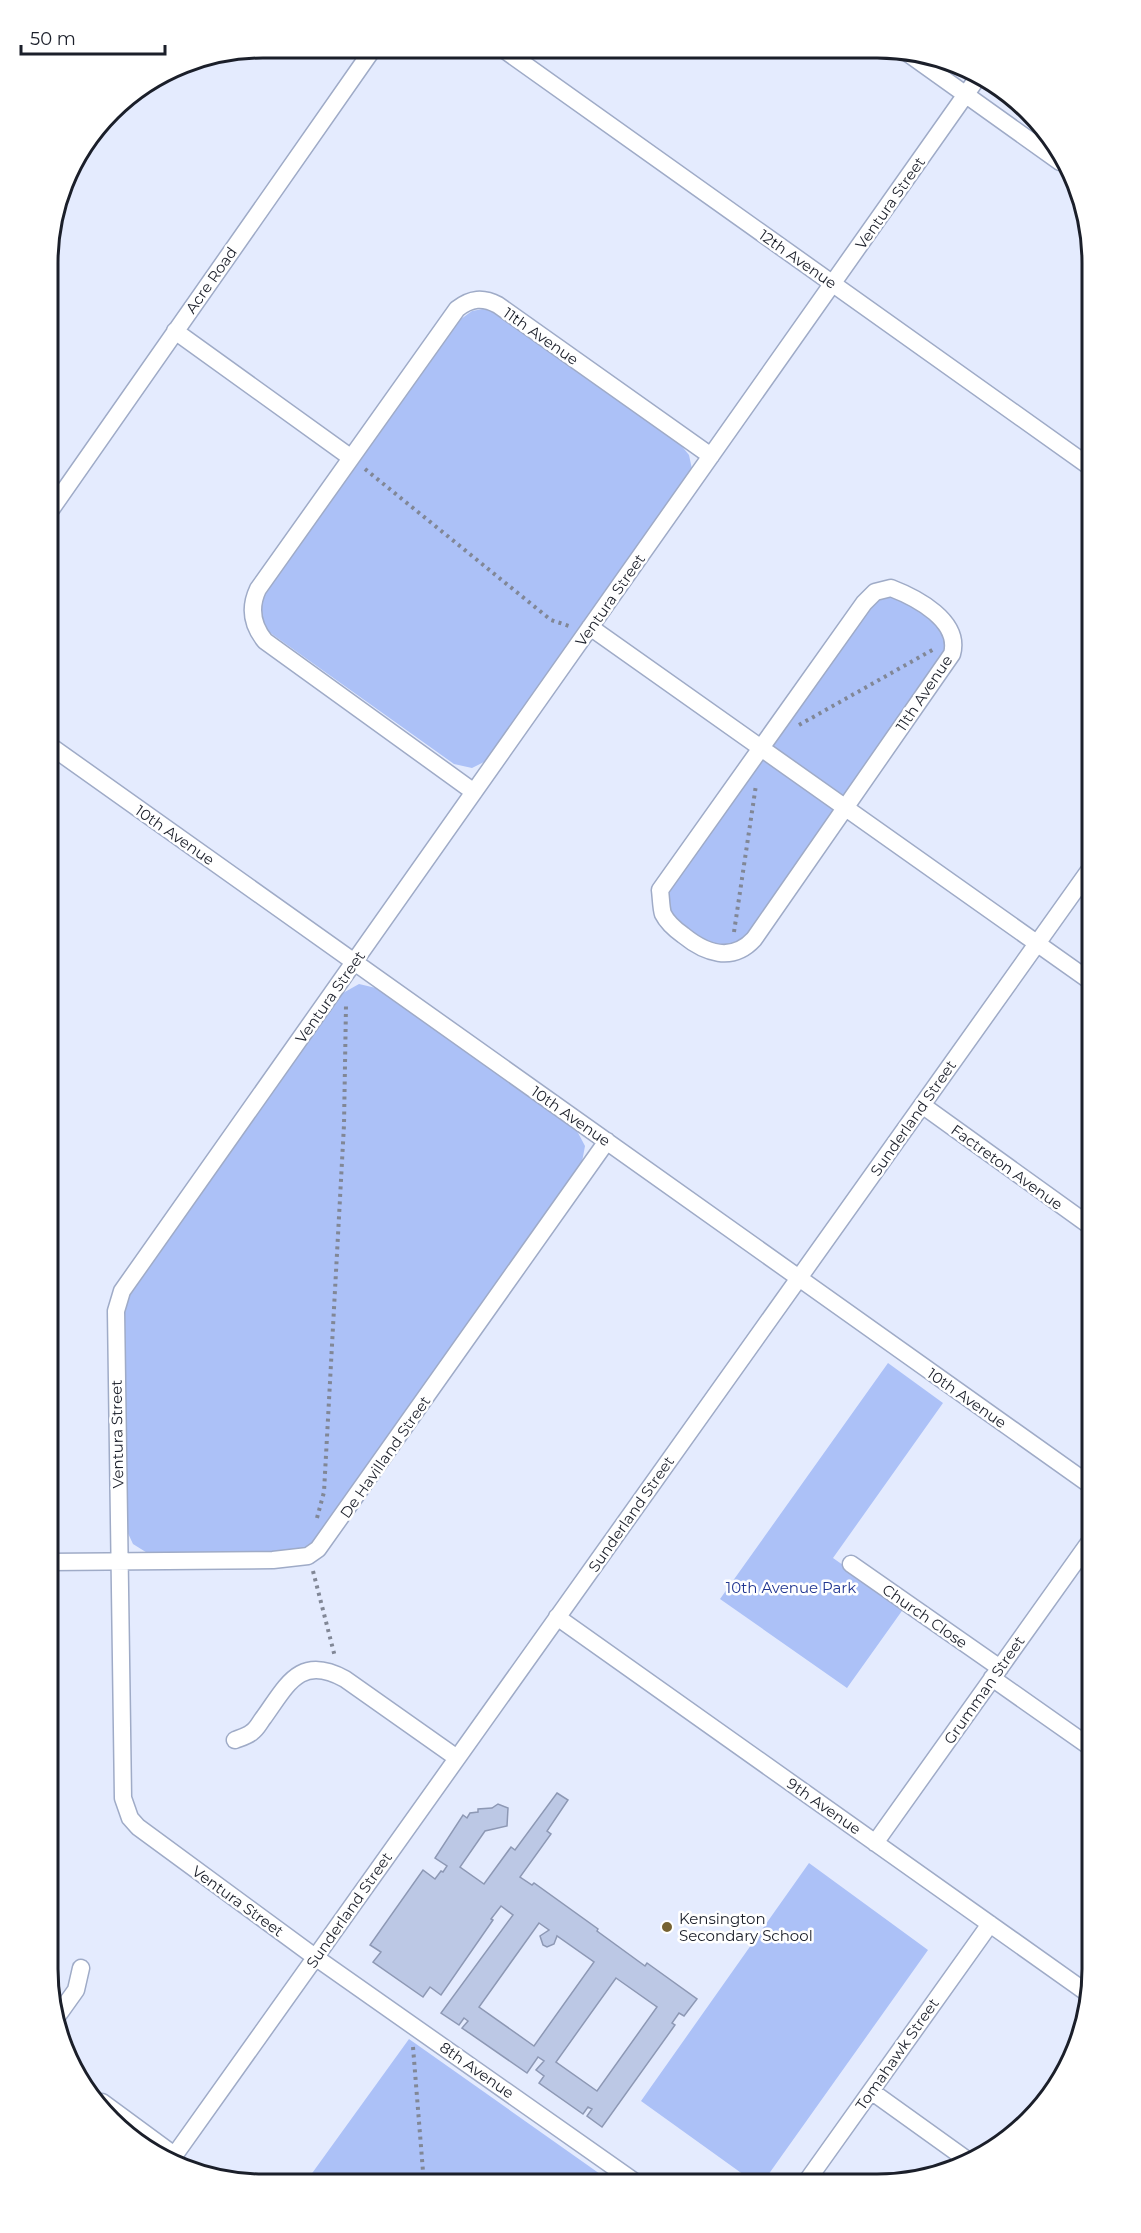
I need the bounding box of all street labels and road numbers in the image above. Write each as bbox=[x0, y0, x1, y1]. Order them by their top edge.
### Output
street label: Ventura Street bbox=[851, 153, 929, 253]
street label: 12th Avenue bbox=[755, 225, 841, 293]
street label: Acre Road bbox=[181, 243, 241, 317]
street label: 11th Avenue bbox=[500, 303, 582, 369]
street label: Ventura Street bbox=[571, 550, 649, 650]
street label: 11th Avenue bbox=[892, 651, 956, 735]
street label: 10th Avenue bbox=[132, 801, 218, 869]
street label: Ventura Street bbox=[291, 947, 369, 1047]
street label: Sunderland Street bbox=[866, 1056, 960, 1180]
street label: 10th Avenue bbox=[528, 1082, 614, 1150]
street label: Factreton Avenue bbox=[947, 1120, 1067, 1214]
street label: 10th Avenue bbox=[924, 1364, 1010, 1432]
street label: Ventura Street bbox=[107, 1380, 127, 1488]
street label: De Havilland Street bbox=[336, 1392, 434, 1522]
street label: Sunderland Street bbox=[584, 1452, 678, 1576]
street label: Church Close bbox=[879, 1580, 971, 1652]
street label: Grumman Street bbox=[940, 1632, 1028, 1748]
street label: 9th Avenue bbox=[783, 1774, 865, 1838]
street label: Sunderland Street bbox=[302, 1848, 396, 1972]
street label: Ventura Street bbox=[189, 1861, 287, 1941]
street label: Tomahawk Street bbox=[851, 1994, 943, 2114]
street label: 8th Avenue bbox=[436, 2037, 518, 2103]

